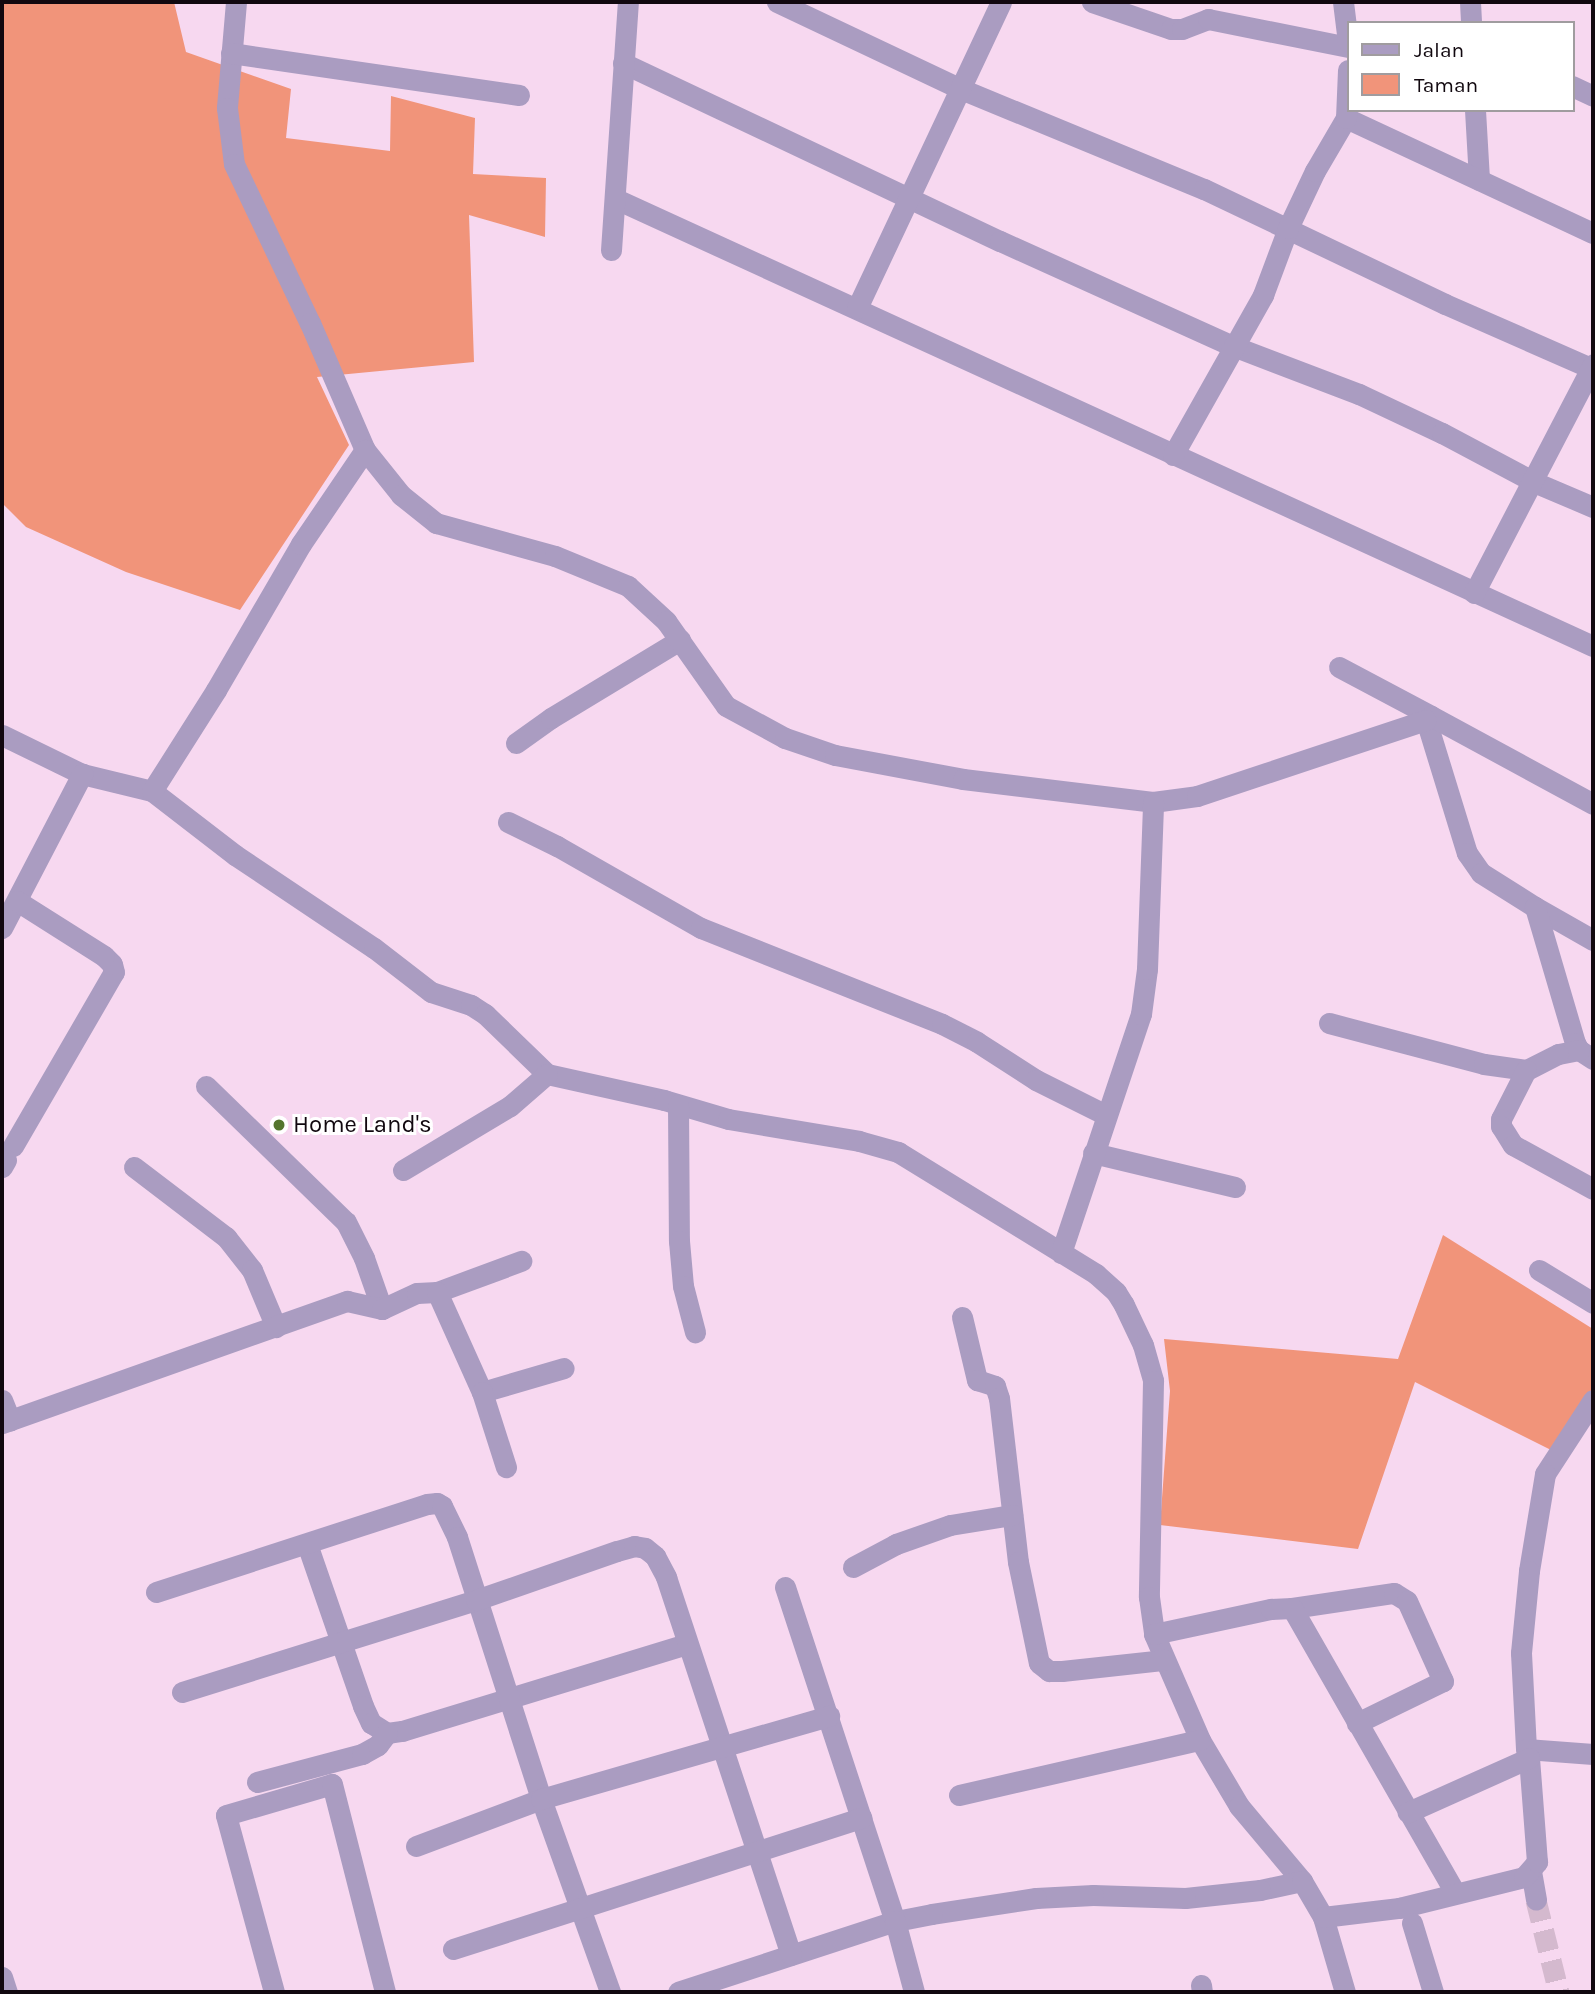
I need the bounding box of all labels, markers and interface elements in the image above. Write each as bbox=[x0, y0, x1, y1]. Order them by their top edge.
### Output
legend bbox=[1346, 21, 1574, 112]
text: Jalan bbox=[1414, 38, 1464, 62]
text: Taman bbox=[1414, 73, 1478, 97]
place label: Home Land's bbox=[293, 1111, 432, 1139]
marker: Home Land's bbox=[271, 1117, 287, 1133]

